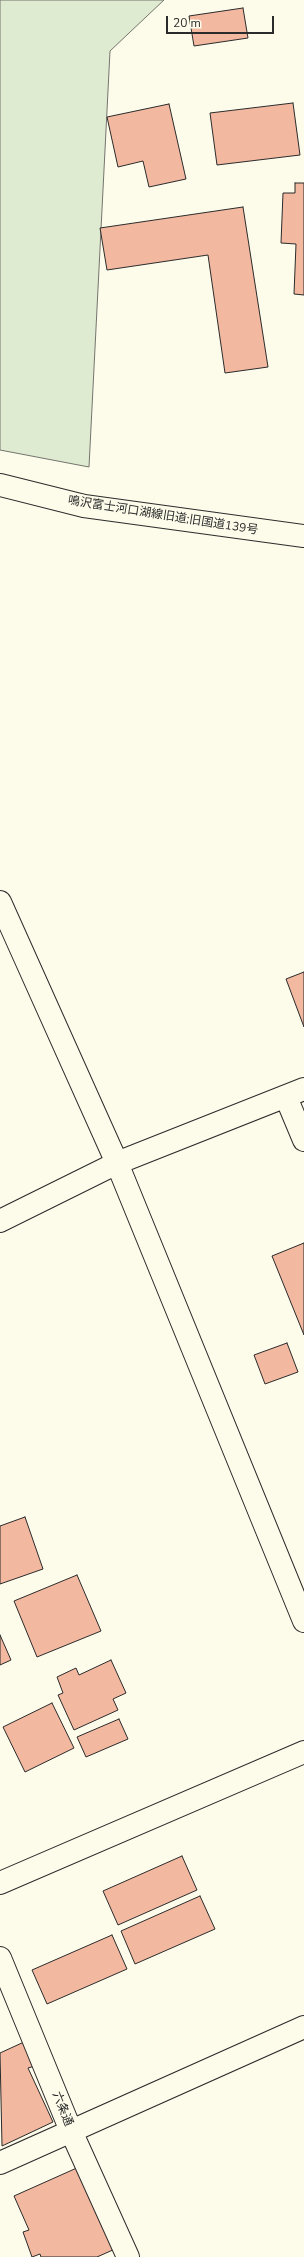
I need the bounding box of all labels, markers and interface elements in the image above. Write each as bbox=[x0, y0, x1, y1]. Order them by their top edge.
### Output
scale bar bbox=[168, 8, 276, 34]
text: 20 m bbox=[173, 15, 201, 31]
street label: 鳴沢富士河口湖線旧道;旧国道139号 bbox=[67, 494, 259, 538]
street label: 六条通 bbox=[49, 2090, 75, 2128]

